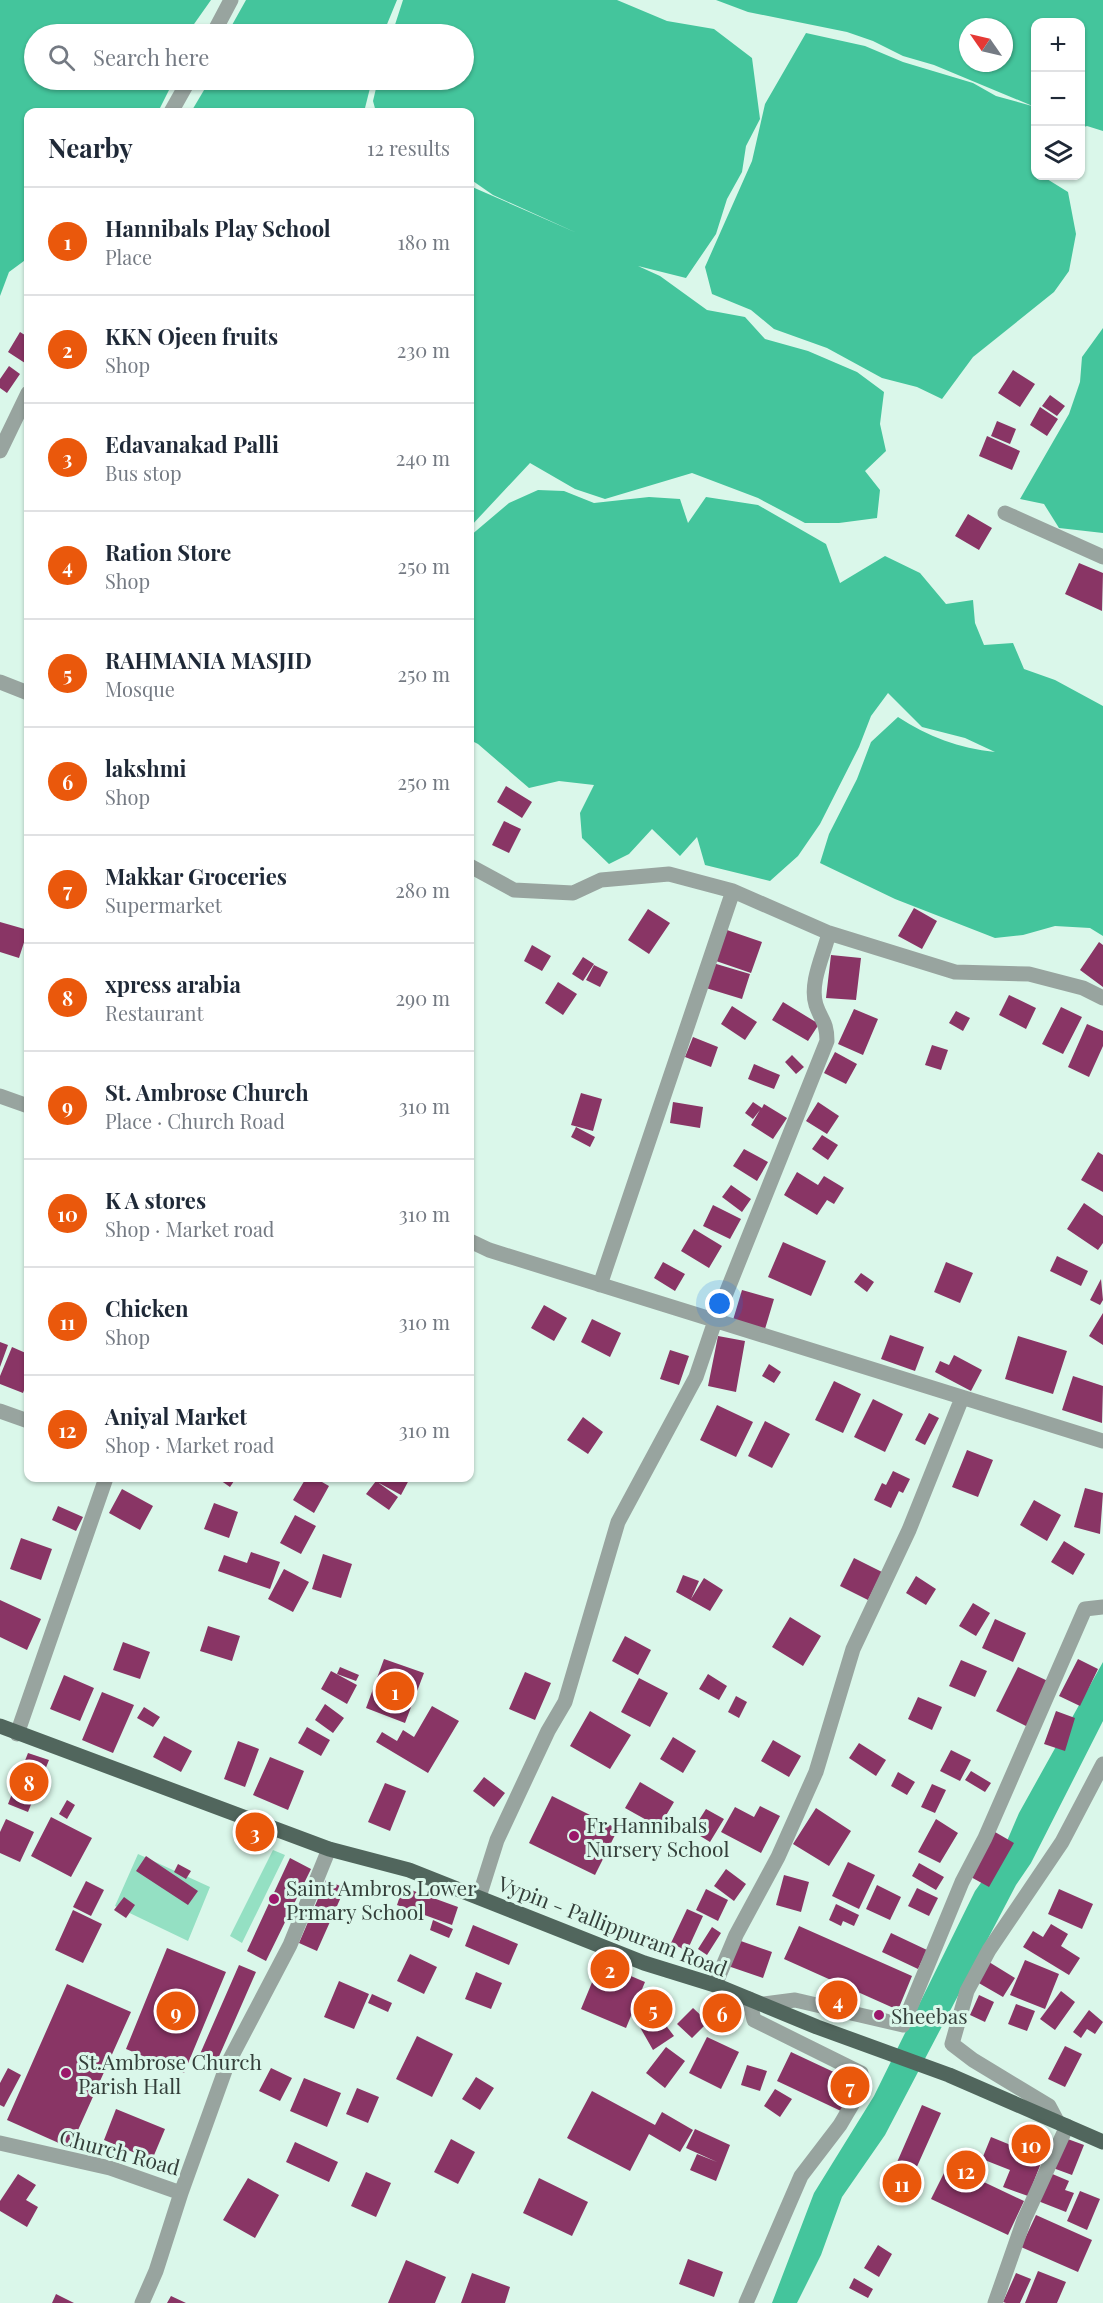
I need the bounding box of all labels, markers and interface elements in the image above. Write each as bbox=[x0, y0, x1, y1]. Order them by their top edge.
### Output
north arrow bbox=[959, 18, 1013, 72]
map controls bbox=[1031, 18, 1085, 180]
button: + bbox=[1031, 18, 1085, 72]
search box bbox=[24, 24, 474, 90]
icon: search bbox=[45, 41, 78, 74]
text: Search here bbox=[93, 42, 209, 72]
button: − bbox=[1031, 72, 1085, 126]
button: layers bbox=[1031, 126, 1085, 180]
text: Nearby bbox=[48, 130, 133, 165]
text: 12 results bbox=[367, 134, 450, 161]
text: Hannibals Play School bbox=[105, 213, 331, 243]
text: 1 bbox=[64, 228, 71, 255]
text: 180 m bbox=[397, 228, 450, 255]
text: Place bbox=[105, 243, 152, 270]
text: KKN Ojeen fruits bbox=[105, 321, 278, 351]
text: 2 bbox=[62, 336, 73, 363]
text: 230 m bbox=[397, 336, 450, 363]
text: Shop bbox=[105, 351, 150, 378]
text: Edavanakad Palli bbox=[105, 429, 279, 459]
text: 3 bbox=[63, 444, 72, 471]
text: 240 m bbox=[396, 444, 450, 471]
text: Bus stop bbox=[105, 459, 182, 486]
text: Ration Store bbox=[105, 537, 231, 567]
text: 4 bbox=[62, 552, 73, 579]
text: 250 m bbox=[397, 552, 450, 579]
text: Shop bbox=[105, 567, 150, 594]
text: RAHMANIA MASJID bbox=[105, 645, 312, 675]
text: 5 bbox=[63, 660, 72, 687]
text: 250 m bbox=[397, 660, 450, 687]
text: Mosque bbox=[105, 675, 175, 702]
text: lakshmi bbox=[105, 753, 187, 783]
text: 6 bbox=[62, 768, 73, 795]
text: 250 m bbox=[397, 768, 450, 795]
text: Shop bbox=[105, 783, 150, 810]
text: Makkar Groceries bbox=[105, 861, 287, 891]
text: 7 bbox=[63, 876, 72, 903]
text: 280 m bbox=[395, 876, 450, 903]
text: Supermarket bbox=[105, 891, 222, 918]
text: xpress arabia bbox=[105, 969, 241, 999]
text: 8 bbox=[62, 984, 73, 1011]
text: 290 m bbox=[396, 984, 450, 1011]
text: Restaurant bbox=[105, 999, 204, 1026]
text: St. Ambrose Church bbox=[105, 1077, 309, 1107]
text: 9 bbox=[62, 1092, 73, 1119]
text: 310 m bbox=[399, 1092, 450, 1119]
text: Place · Church Road bbox=[105, 1107, 285, 1134]
text: K A stores bbox=[105, 1185, 206, 1215]
text: 10 bbox=[57, 1200, 78, 1227]
text: 310 m bbox=[399, 1200, 450, 1227]
text: Shop · Market road bbox=[105, 1215, 274, 1242]
your location bbox=[705, 1289, 734, 1318]
text: Chicken bbox=[105, 1293, 189, 1323]
text: 11 bbox=[60, 1308, 75, 1335]
text: 310 m bbox=[399, 1308, 450, 1335]
text: Shop bbox=[105, 1323, 150, 1350]
text: Aniyal Market bbox=[105, 1401, 247, 1431]
text: 12 bbox=[58, 1416, 77, 1443]
text: 310 m bbox=[399, 1416, 450, 1443]
text: Shop · Market road bbox=[105, 1431, 274, 1458]
pin: 1 bbox=[376, 1668, 414, 1714]
pin: 8 bbox=[9, 1760, 48, 1804]
pin: 3 bbox=[236, 1810, 274, 1854]
place label: Fr Hannibals Nursery School bbox=[586, 1810, 729, 1862]
marker: Fr Hannibals Nursery School bbox=[567, 1829, 581, 1843]
street label: Vypin - Pallippuram Road bbox=[493, 1868, 732, 1982]
place label: Saint Ambros Lower Prmary School bbox=[286, 1873, 477, 1925]
marker: Saint Ambros Lower Prmary School bbox=[267, 1892, 281, 1906]
pin: 2 bbox=[590, 1946, 630, 1992]
pin: 4 bbox=[818, 1978, 858, 2022]
pin: 5 bbox=[634, 1986, 672, 2032]
pin: 9 bbox=[156, 1988, 195, 2034]
pin: 6 bbox=[702, 1990, 742, 2036]
place label: Sheebas bbox=[891, 2001, 968, 2029]
marker: Sheebas bbox=[872, 2008, 886, 2022]
place label: St.Ambrose Church Parish Hall bbox=[78, 2047, 263, 2099]
pin: 7 bbox=[830, 2064, 870, 2108]
marker: St.Ambrose Church Parish Hall bbox=[59, 2066, 73, 2080]
street label: Church Road bbox=[57, 2121, 183, 2181]
pin: 10 bbox=[1012, 2122, 1050, 2166]
pin: 12 bbox=[946, 2148, 986, 2192]
pin: 11 bbox=[882, 2160, 922, 2206]

